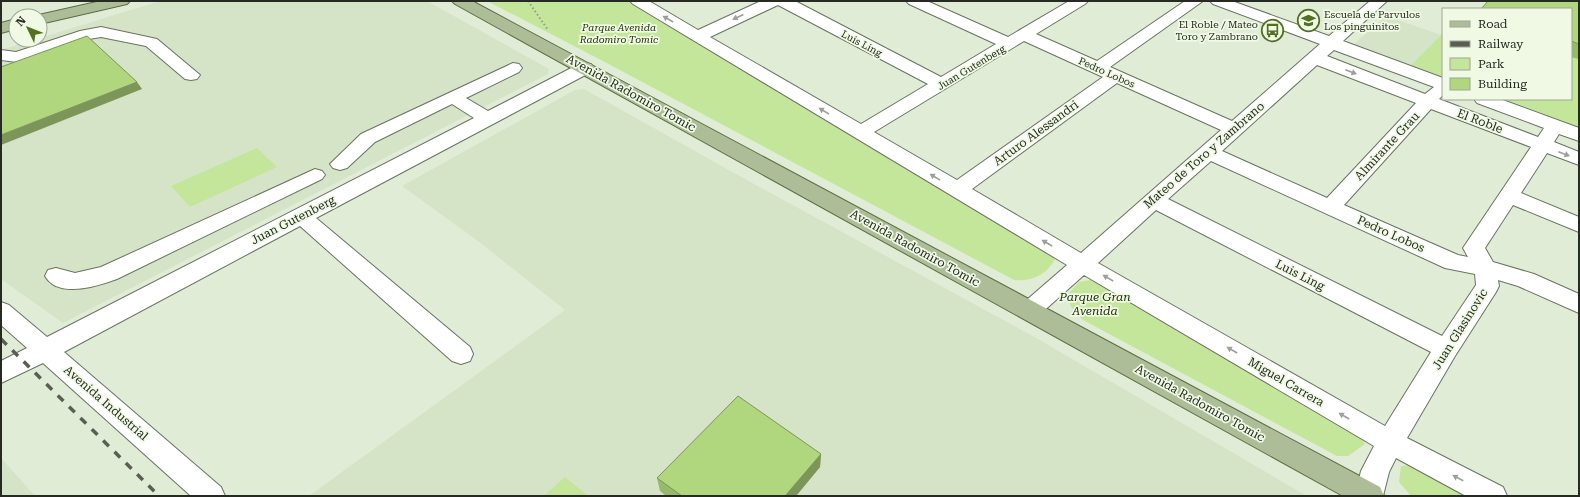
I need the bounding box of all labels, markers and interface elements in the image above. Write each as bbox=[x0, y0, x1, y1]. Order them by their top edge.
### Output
school or university icon: Escuela de Parvulos Los pinguinitos bbox=[1296, 7, 1322, 33]
north arrow bbox=[8, 8, 48, 48]
legend bbox=[1442, 8, 1572, 100]
place label: Escuela de Parvulos Los pinguinitos bbox=[1324, 9, 1420, 32]
text: N bbox=[13, 14, 29, 29]
one-way arrow bbox=[733, 14, 744, 20]
one-way arrow bbox=[662, 15, 674, 22]
bus stop icon: El Roble / Mateo Toro y Zambrano bbox=[1260, 17, 1286, 43]
text: Road bbox=[1478, 17, 1508, 31]
place label: El Roble / Mateo Toro y Zambrano bbox=[1176, 19, 1258, 42]
park label: Parque Avenida Radomiro Tomic bbox=[579, 22, 659, 45]
street label: Luis Ling bbox=[840, 28, 884, 59]
text: Railway bbox=[1478, 37, 1524, 51]
street label: Juan Gutenberg bbox=[935, 43, 1008, 92]
street label: Avenida Radomiro Tomic bbox=[564, 52, 698, 135]
street label: Pedro Lobos bbox=[1077, 55, 1137, 90]
text: Park bbox=[1478, 57, 1505, 71]
one-way arrow bbox=[1346, 69, 1358, 75]
text: Building bbox=[1478, 77, 1527, 91]
street label: Arturo Alessandri bbox=[991, 97, 1081, 169]
street label: Mateo de Toro y Zambrano bbox=[1141, 99, 1267, 211]
street label: El Roble bbox=[1455, 106, 1505, 136]
one-way arrow bbox=[818, 107, 830, 114]
street label: Almirante Grau bbox=[1352, 109, 1423, 183]
one-way arrow bbox=[1559, 151, 1571, 157]
one-way arrow bbox=[929, 174, 941, 181]
street label: Juan Gutenberg bbox=[248, 193, 338, 247]
street label: Avenida Radomiro Tomic bbox=[848, 207, 982, 290]
street label: Pedro Lobos bbox=[1355, 213, 1427, 255]
one-way arrow bbox=[1041, 240, 1053, 247]
street label: Luis Ling bbox=[1273, 257, 1327, 293]
one-way arrow bbox=[1102, 275, 1113, 282]
street label: Juan Glasinovic bbox=[1429, 286, 1491, 372]
park label: Parque Gran Avenida bbox=[1058, 290, 1131, 318]
one-way arrow bbox=[1226, 347, 1238, 354]
street label: Miguel Carrera bbox=[1245, 355, 1327, 410]
street label: Avenida Radomiro Tomic bbox=[1133, 362, 1267, 445]
street label: Avenida Industrial bbox=[61, 363, 151, 443]
one-way arrow bbox=[1338, 412, 1350, 419]
one-way arrow bbox=[1453, 475, 1464, 481]

